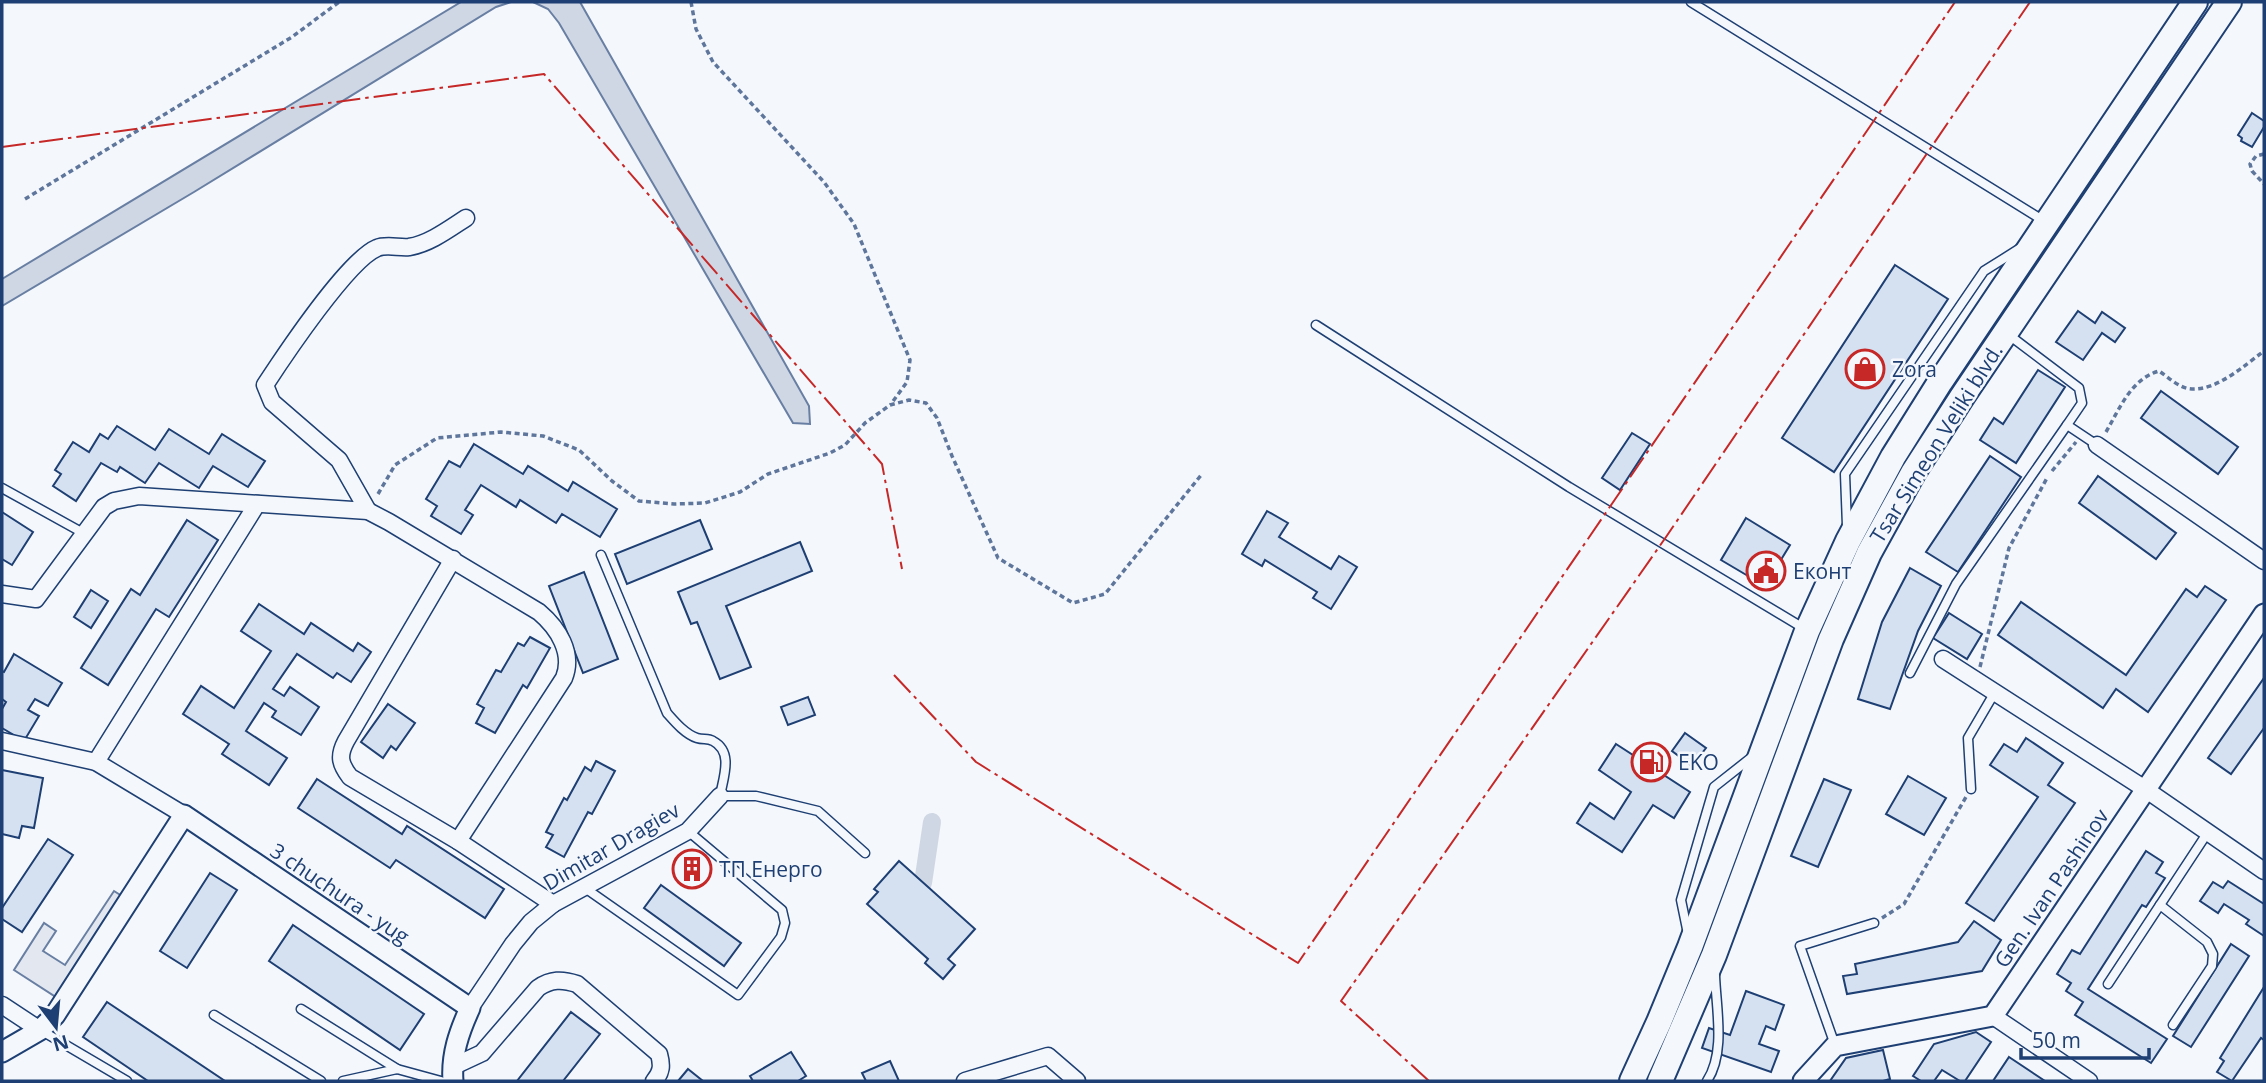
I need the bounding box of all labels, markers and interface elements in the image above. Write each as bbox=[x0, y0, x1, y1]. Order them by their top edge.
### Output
street label: Tsar Simeon Veliki blvd. bbox=[1863, 338, 2009, 548]
shop icon: Zora bbox=[1844, 348, 1886, 390]
place label: Zora bbox=[1892, 355, 1937, 383]
public building icon: Еконт bbox=[1745, 550, 1787, 592]
place label: Еконт bbox=[1793, 557, 1851, 585]
fuel station icon: EKO bbox=[1630, 741, 1672, 783]
place label: EKO bbox=[1678, 748, 1719, 776]
street label: Dimitar Dragiev bbox=[538, 795, 685, 896]
street label: Gen. Ivan Pashinov bbox=[1987, 803, 2115, 973]
street label: 3 chuchura - yug bbox=[265, 836, 415, 950]
building icon: ТП Енерго bbox=[671, 848, 713, 890]
place label: ТП Енерго bbox=[719, 855, 823, 883]
north arrow bbox=[21, 992, 91, 1062]
scale bar bbox=[2021, 1016, 2149, 1060]
text: 50 m bbox=[2032, 1026, 2081, 1054]
text: N bbox=[50, 1029, 72, 1058]

